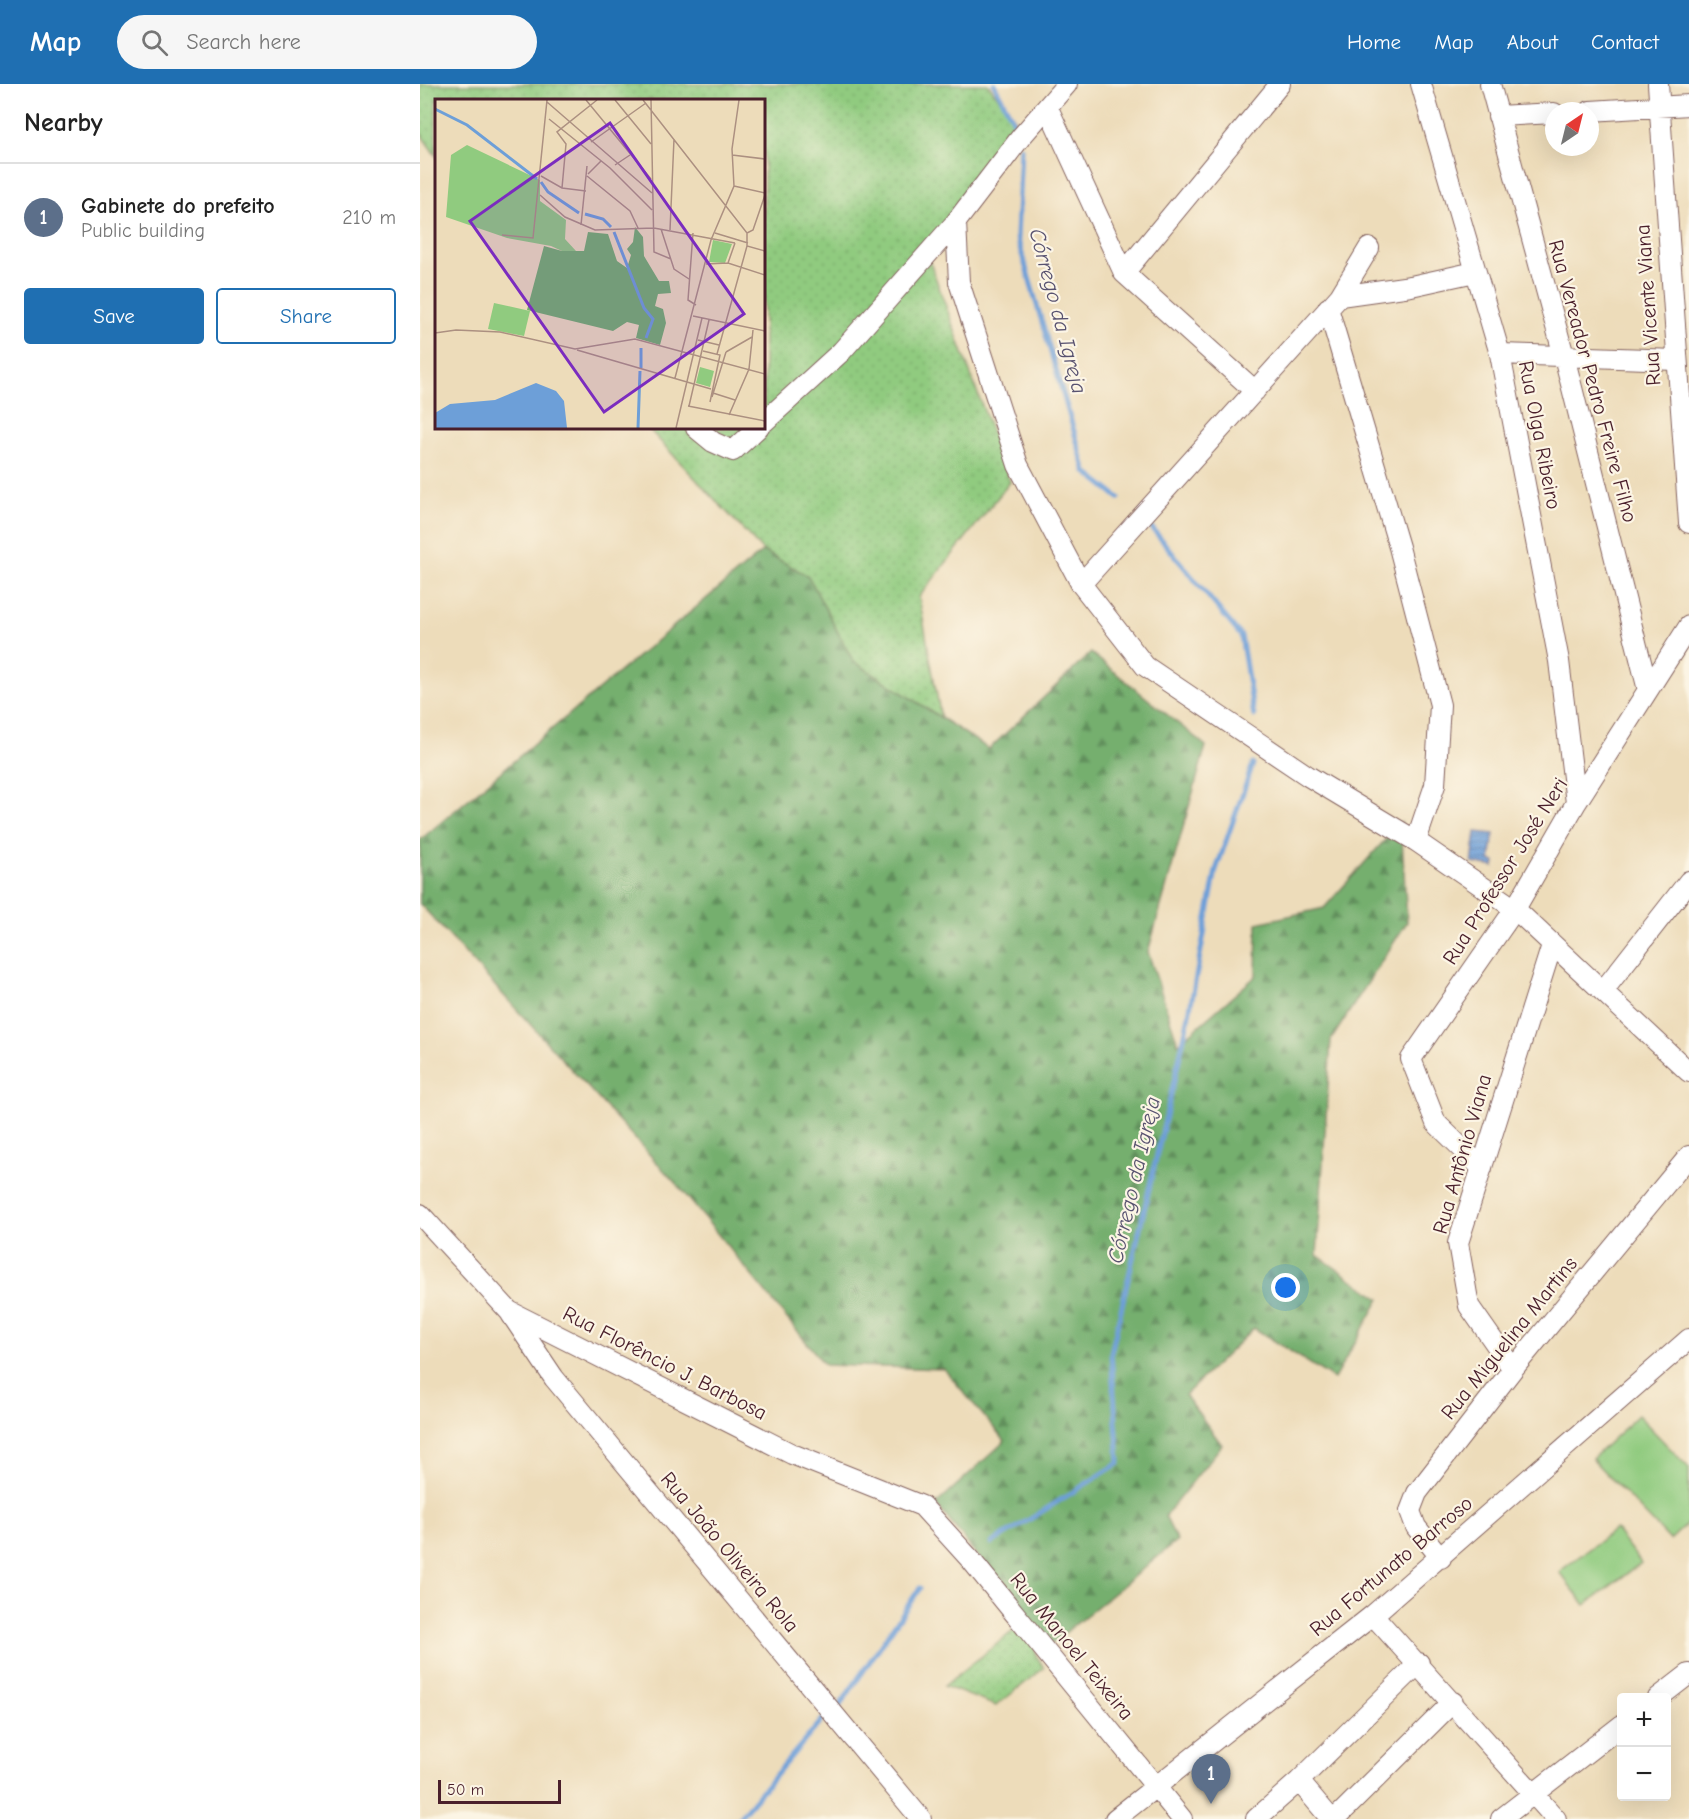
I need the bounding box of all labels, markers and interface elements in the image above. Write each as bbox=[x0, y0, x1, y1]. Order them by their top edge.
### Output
search box bbox=[117, 15, 537, 69]
text: Map bbox=[30, 26, 81, 58]
icon: search bbox=[138, 26, 171, 59]
text: Search here bbox=[186, 29, 301, 55]
text: Home bbox=[1347, 30, 1401, 54]
text: Map bbox=[1434, 30, 1474, 54]
text: About bbox=[1507, 30, 1558, 54]
text: Contact bbox=[1591, 30, 1659, 54]
inset map bbox=[435, 99, 765, 429]
north arrow bbox=[1545, 102, 1599, 156]
text: Nearby bbox=[24, 108, 103, 138]
text: Gabinete do prefeito bbox=[81, 193, 275, 219]
text: 1 bbox=[40, 206, 47, 229]
text: 210 m bbox=[342, 206, 396, 229]
text: Public building bbox=[81, 219, 205, 242]
street label: Rua Vicente Viana bbox=[1630, 224, 1666, 386]
water label: Córrego da Igreja bbox=[1023, 225, 1093, 397]
street label: Rua Vereador Pedro Freire Filho bbox=[1544, 237, 1642, 525]
button: Save bbox=[24, 288, 204, 344]
button: Share bbox=[216, 288, 396, 344]
street label: Rua Olga Ribeiro bbox=[1514, 359, 1566, 511]
street label: Rua Professor José Neri bbox=[1438, 773, 1572, 969]
street label: Rua Antônio Viana bbox=[1428, 1071, 1496, 1237]
water label: Córrego da Igreja bbox=[1102, 1094, 1166, 1266]
street label: Rua Miguelina Martins bbox=[1436, 1252, 1582, 1424]
your location bbox=[1271, 1273, 1300, 1302]
street label: Rua Florêncio J. Barbosa bbox=[559, 1301, 771, 1425]
street label: Rua João Oliveira Rola bbox=[656, 1467, 804, 1637]
street label: Rua Fortunato Barroso bbox=[1305, 1491, 1477, 1641]
street label: Rua Manoel Teixeira bbox=[1005, 1568, 1139, 1724]
map controls bbox=[1617, 1693, 1671, 1801]
button: + bbox=[1617, 1693, 1671, 1747]
button: − bbox=[1617, 1747, 1671, 1801]
pin: 1 bbox=[1192, 1754, 1230, 1804]
scale bar bbox=[438, 1777, 561, 1804]
text: 50 m bbox=[447, 1781, 484, 1799]

